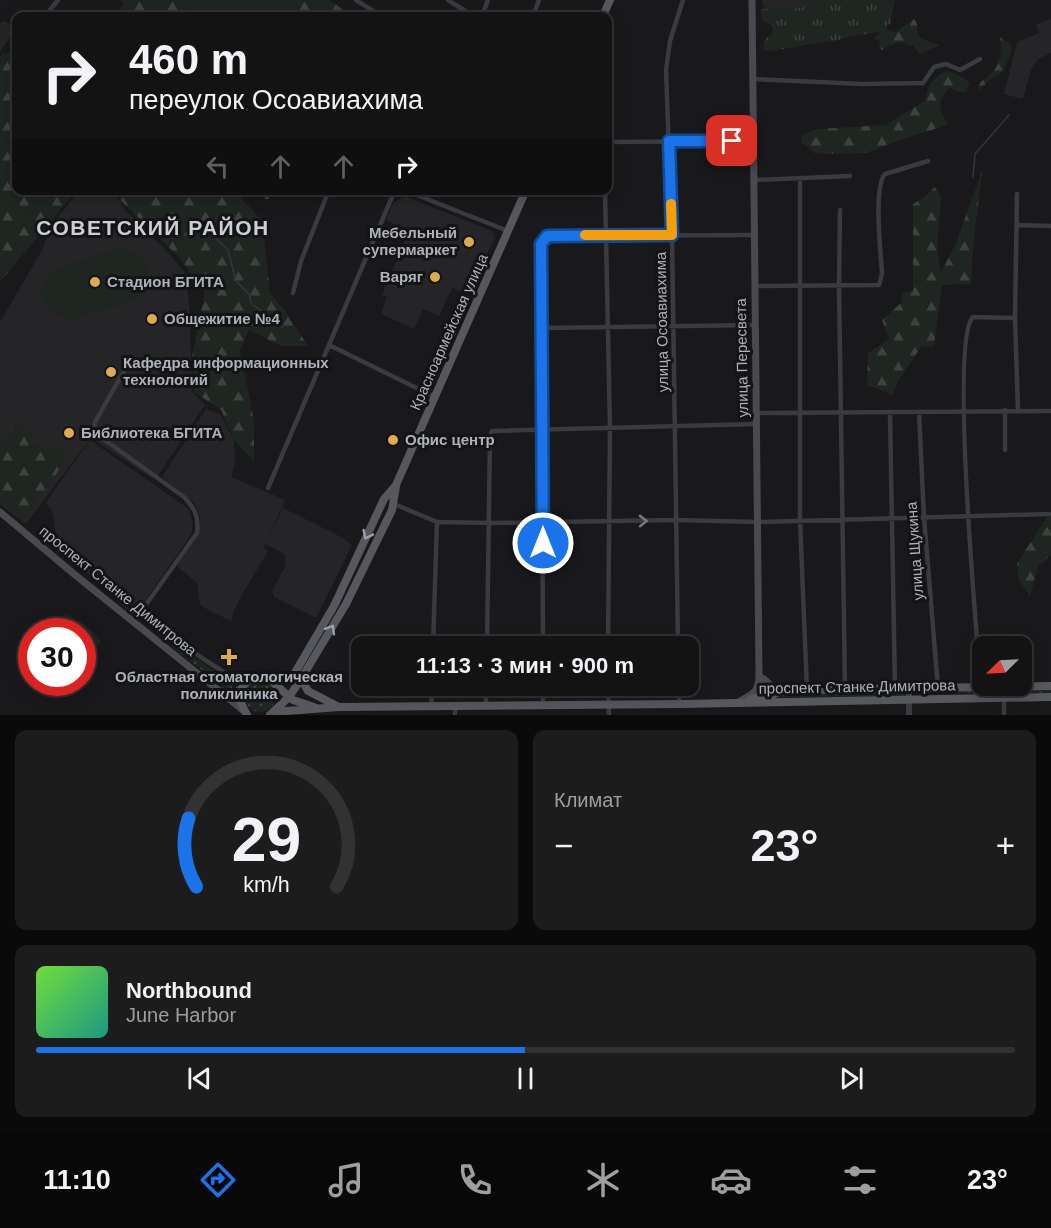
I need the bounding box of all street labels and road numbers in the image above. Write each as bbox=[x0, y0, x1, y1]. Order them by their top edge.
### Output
street label: Красноармейская улица bbox=[406, 250, 491, 413]
street label: улица Осоавиахима bbox=[652, 251, 671, 392]
street label: улица Пересвета bbox=[732, 298, 751, 418]
street label: улица Щукина bbox=[903, 500, 926, 601]
street label: проспект Станке Димитрова bbox=[36, 522, 201, 660]
street label: проспект Станке Димитрова bbox=[758, 676, 956, 697]

